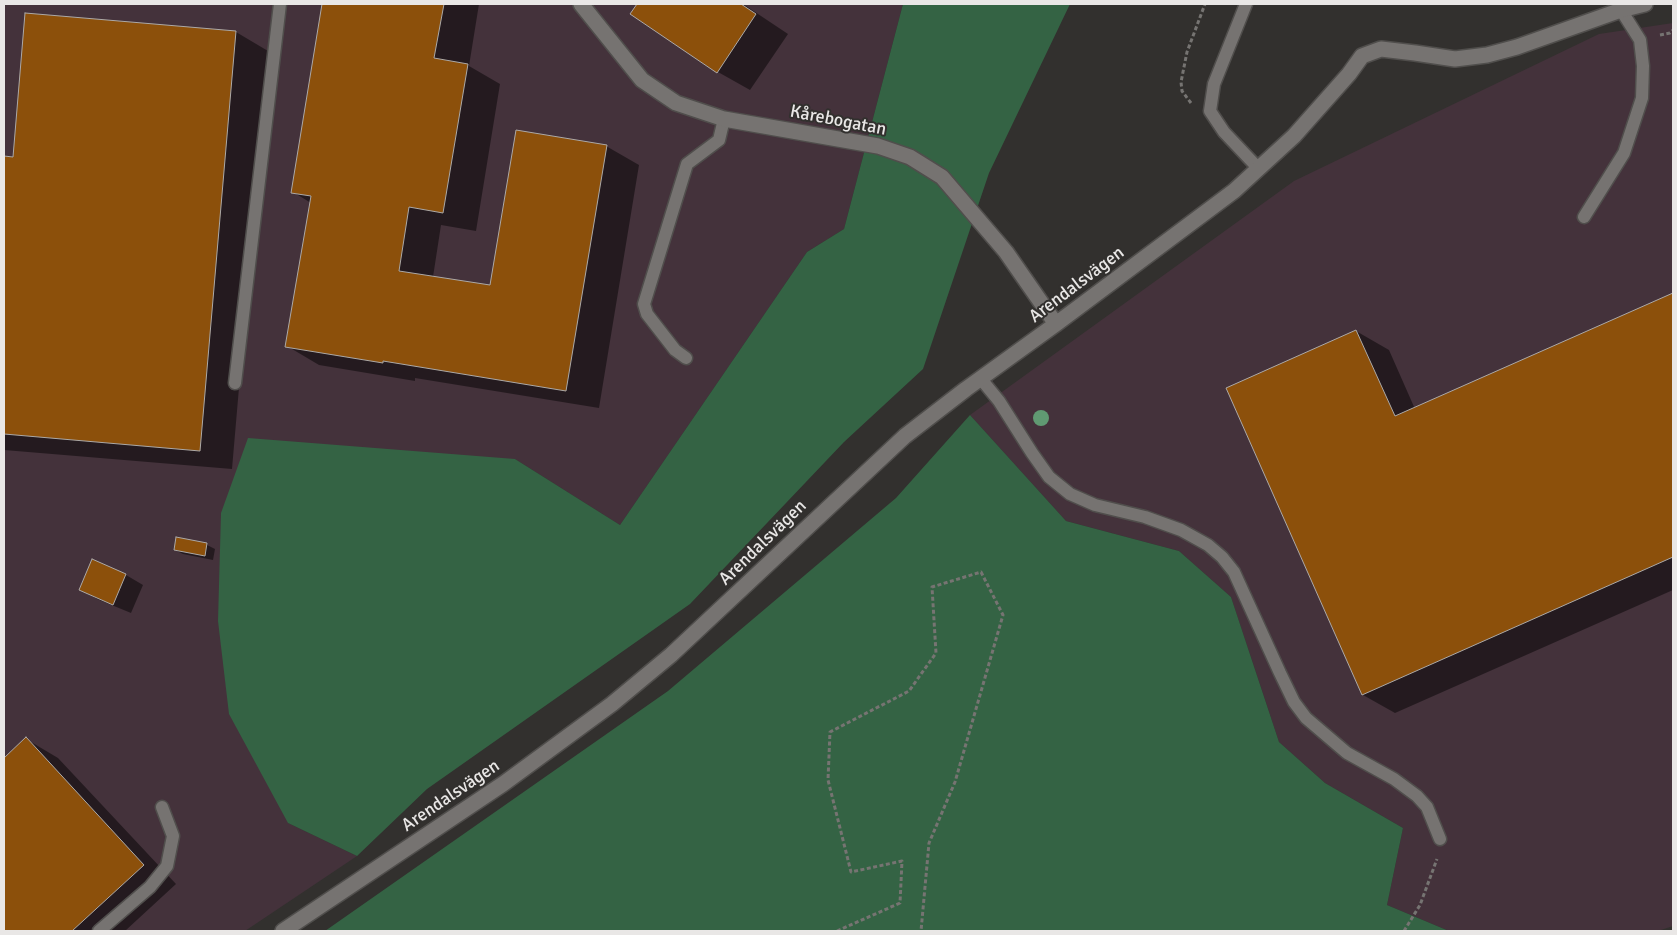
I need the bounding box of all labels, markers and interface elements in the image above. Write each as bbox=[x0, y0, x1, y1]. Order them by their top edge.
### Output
street label: Kårebogatan bbox=[788, 101, 888, 141]
street label: Arendalsvägen bbox=[1025, 242, 1129, 328]
street label: Arendalsvägen bbox=[715, 496, 811, 590]
street label: Arendalsvägen bbox=[398, 755, 504, 837]

